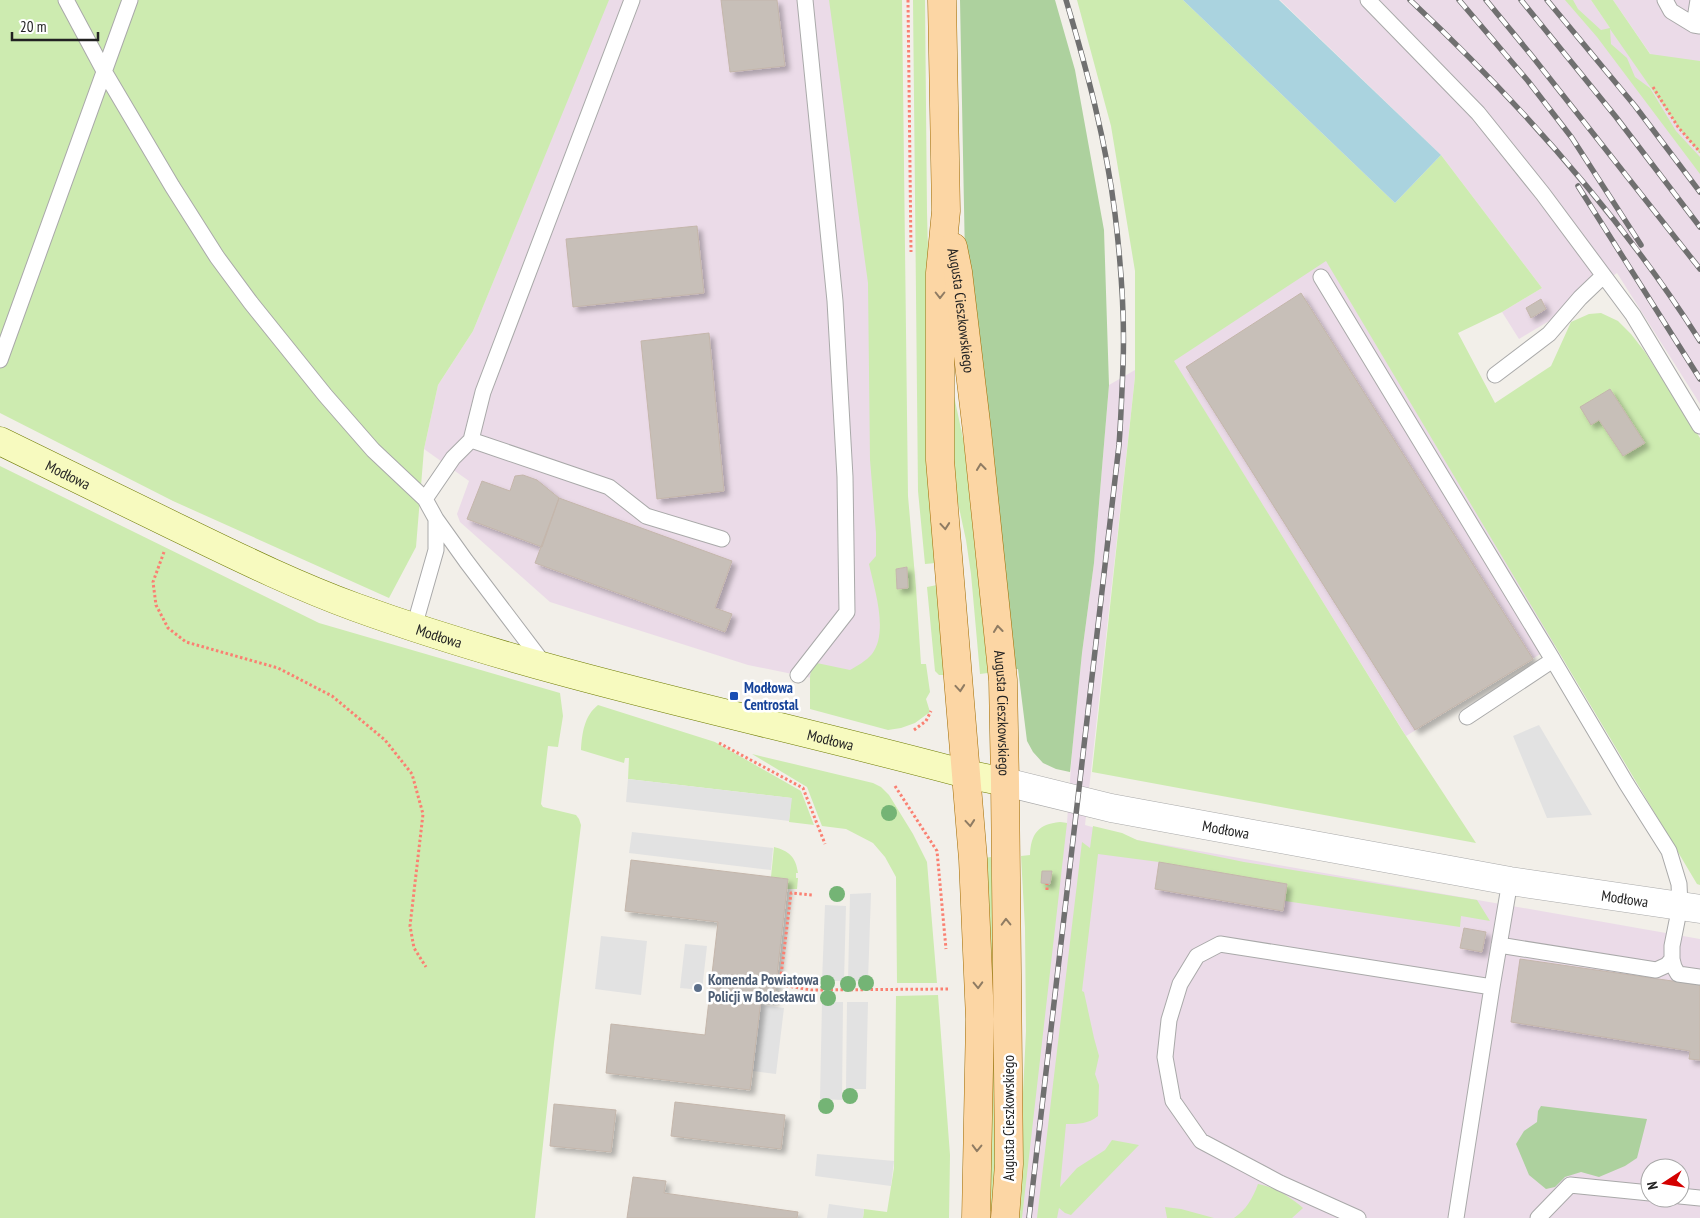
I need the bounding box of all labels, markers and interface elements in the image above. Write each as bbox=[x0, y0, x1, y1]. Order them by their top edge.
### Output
scale bar bbox=[12, 10, 99, 42]
text: 20 m bbox=[20, 17, 46, 36]
street label: Augusta Cieszkowskiego bbox=[944, 246, 979, 374]
one-way arrow bbox=[935, 292, 945, 299]
street label: Modłowa bbox=[43, 455, 94, 493]
one-way arrow bbox=[976, 463, 987, 471]
one-way arrow bbox=[940, 522, 951, 530]
street label: Modłowa bbox=[414, 619, 465, 652]
one-way arrow bbox=[993, 624, 1004, 632]
street label: Augusta Cieszkowskiego bbox=[990, 649, 1014, 776]
place label: Modłowa Centrostal bbox=[744, 678, 799, 714]
one-way arrow bbox=[954, 684, 965, 692]
marker: Modłowa Centrostal bbox=[728, 690, 740, 702]
street label: Modłowa bbox=[805, 724, 856, 754]
street label: Modłowa bbox=[1201, 815, 1251, 843]
one-way arrow bbox=[964, 819, 975, 827]
street label: Modłowa bbox=[1600, 885, 1650, 911]
one-way arrow bbox=[1001, 918, 1012, 926]
place label: Komenda Powiatowa Policji w Bolesławcu bbox=[708, 970, 819, 1006]
marker: Komenda Powiatowa Policji w Bolesławcu bbox=[692, 982, 704, 994]
one-way arrow bbox=[973, 982, 983, 990]
street label: Augusta Cieszkowskiego bbox=[999, 1055, 1018, 1181]
one-way arrow bbox=[972, 1144, 982, 1152]
north arrow bbox=[1640, 1158, 1690, 1208]
text: N bbox=[1643, 1180, 1662, 1191]

